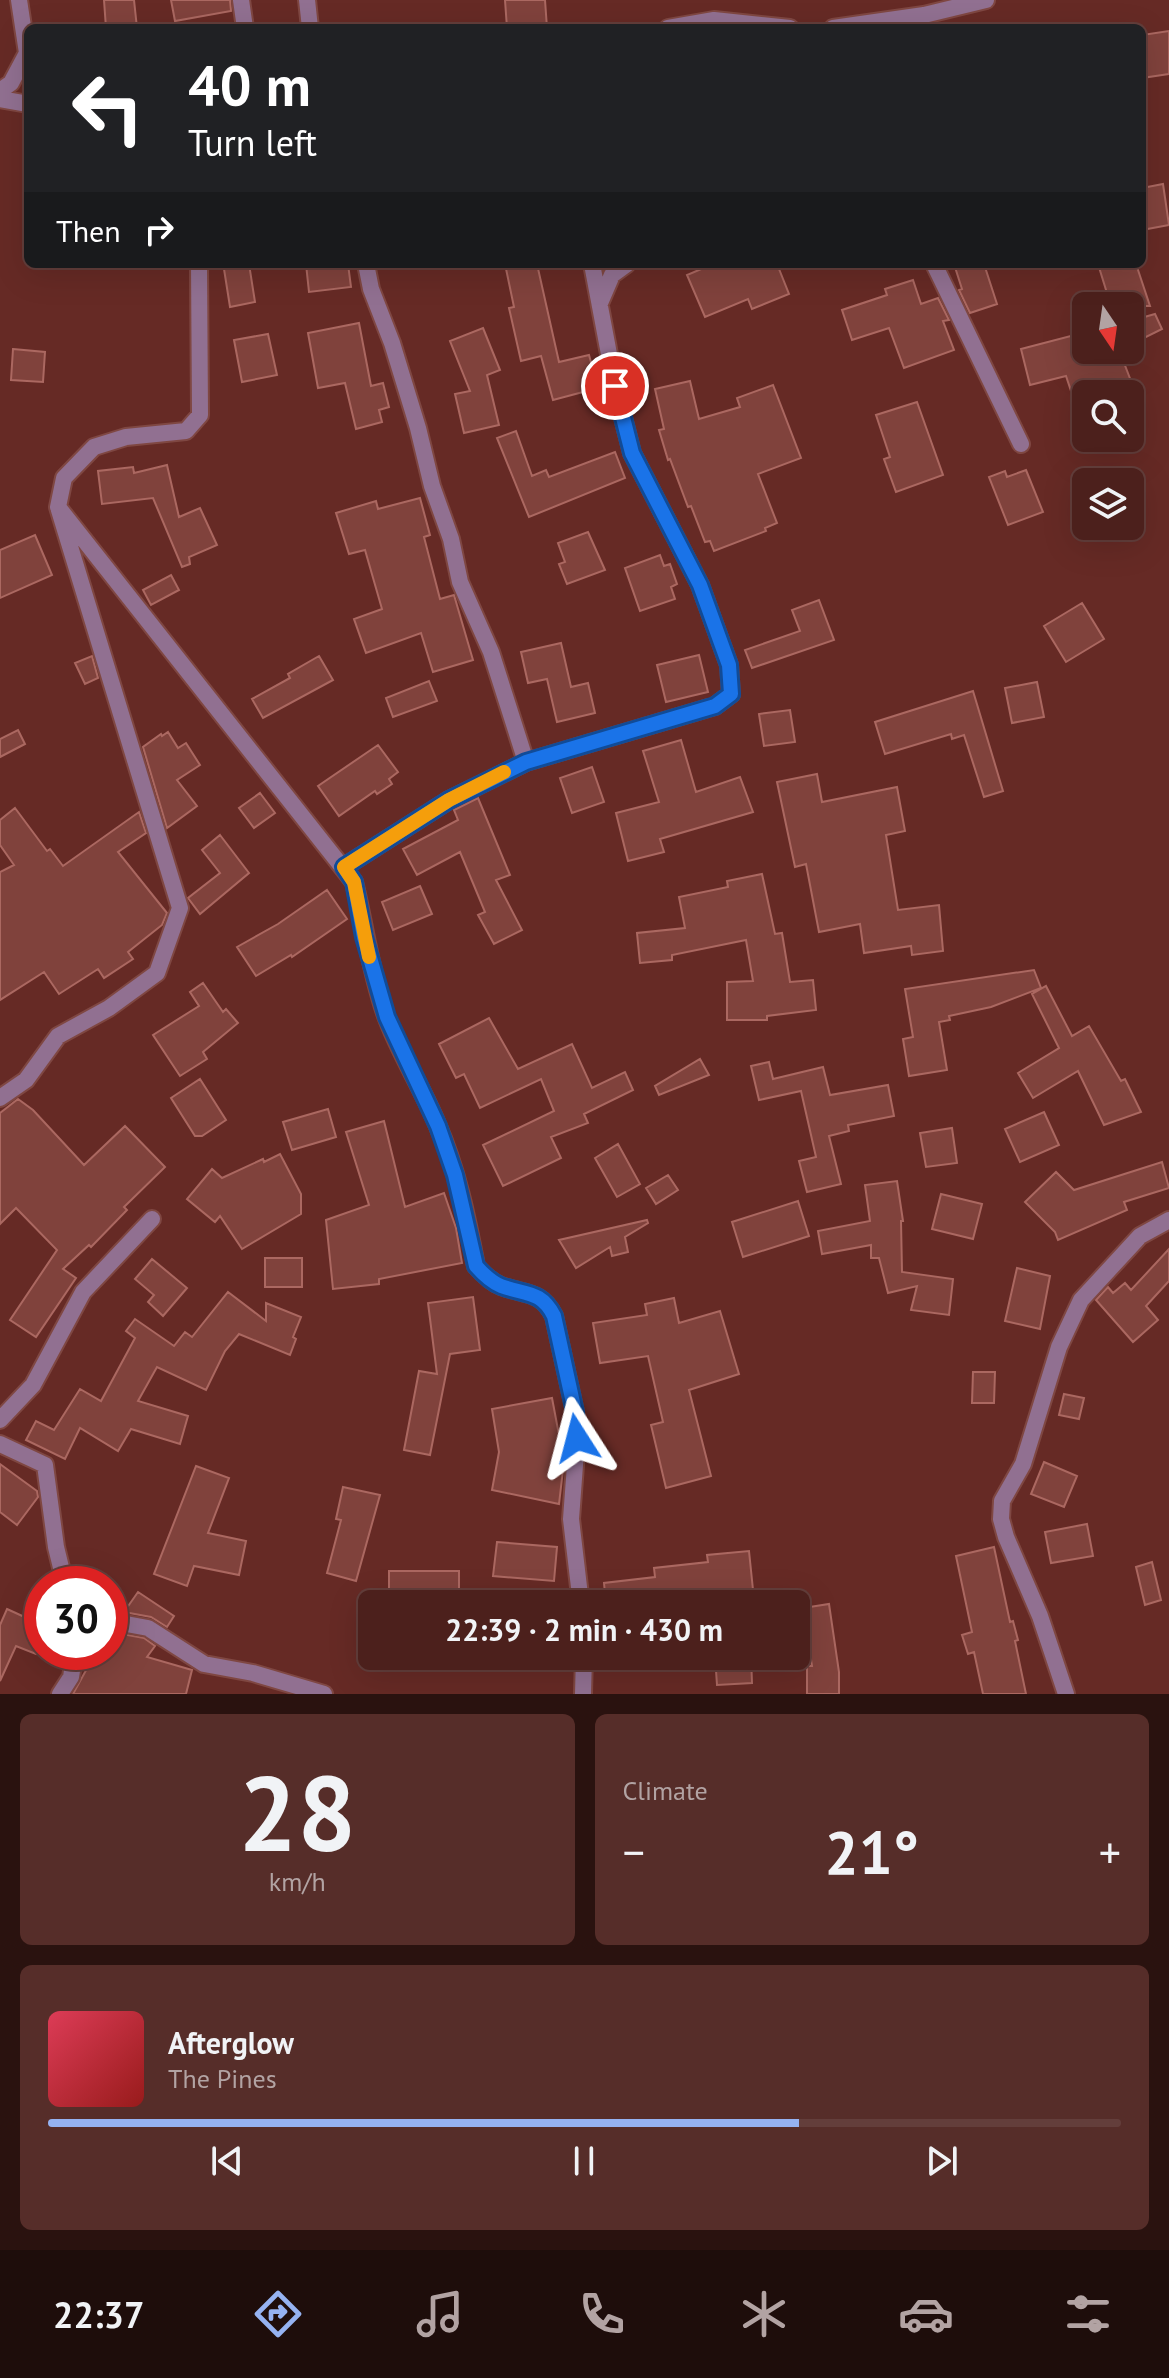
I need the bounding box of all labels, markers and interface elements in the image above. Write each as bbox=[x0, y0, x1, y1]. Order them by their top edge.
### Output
text: 40 m bbox=[188, 49, 311, 121]
icon: left bbox=[56, 56, 160, 160]
text: Turn left bbox=[188, 119, 317, 166]
icon: right bbox=[137, 208, 181, 252]
text: Then bbox=[56, 211, 121, 250]
north arrow bbox=[1072, 292, 1144, 364]
map controls bbox=[1072, 292, 1144, 540]
pin bbox=[581, 352, 649, 420]
icon: arrive bbox=[593, 364, 637, 408]
button: search bbox=[1072, 380, 1144, 452]
button: layers bbox=[1072, 468, 1144, 540]
position arrow bbox=[535, 1396, 619, 1480]
speed limit sign: 30 bbox=[24, 1566, 128, 1670]
text: 22:39 · 2 min · 430 m bbox=[445, 1610, 723, 1649]
text: 28 bbox=[238, 1745, 356, 1880]
text: Climate bbox=[623, 1774, 708, 1807]
text: 21° bbox=[825, 1813, 919, 1891]
text: − bbox=[623, 1823, 645, 1880]
text: + bbox=[1099, 1823, 1121, 1880]
text: km/h bbox=[269, 1865, 326, 1898]
text: Afterglow bbox=[168, 2023, 294, 2062]
text: The Pines bbox=[168, 2062, 277, 2095]
icon: previous bbox=[205, 2139, 249, 2183]
icon: pause bbox=[562, 2139, 606, 2183]
icon: next bbox=[920, 2139, 964, 2183]
icon: directions bbox=[250, 2286, 306, 2342]
icon: music bbox=[412, 2286, 468, 2342]
icon: phone bbox=[574, 2286, 630, 2342]
icon: climate bbox=[736, 2286, 792, 2342]
icon: car bbox=[898, 2286, 954, 2342]
icon: filters bbox=[1060, 2286, 1116, 2342]
text: 22:37 bbox=[53, 2291, 144, 2338]

